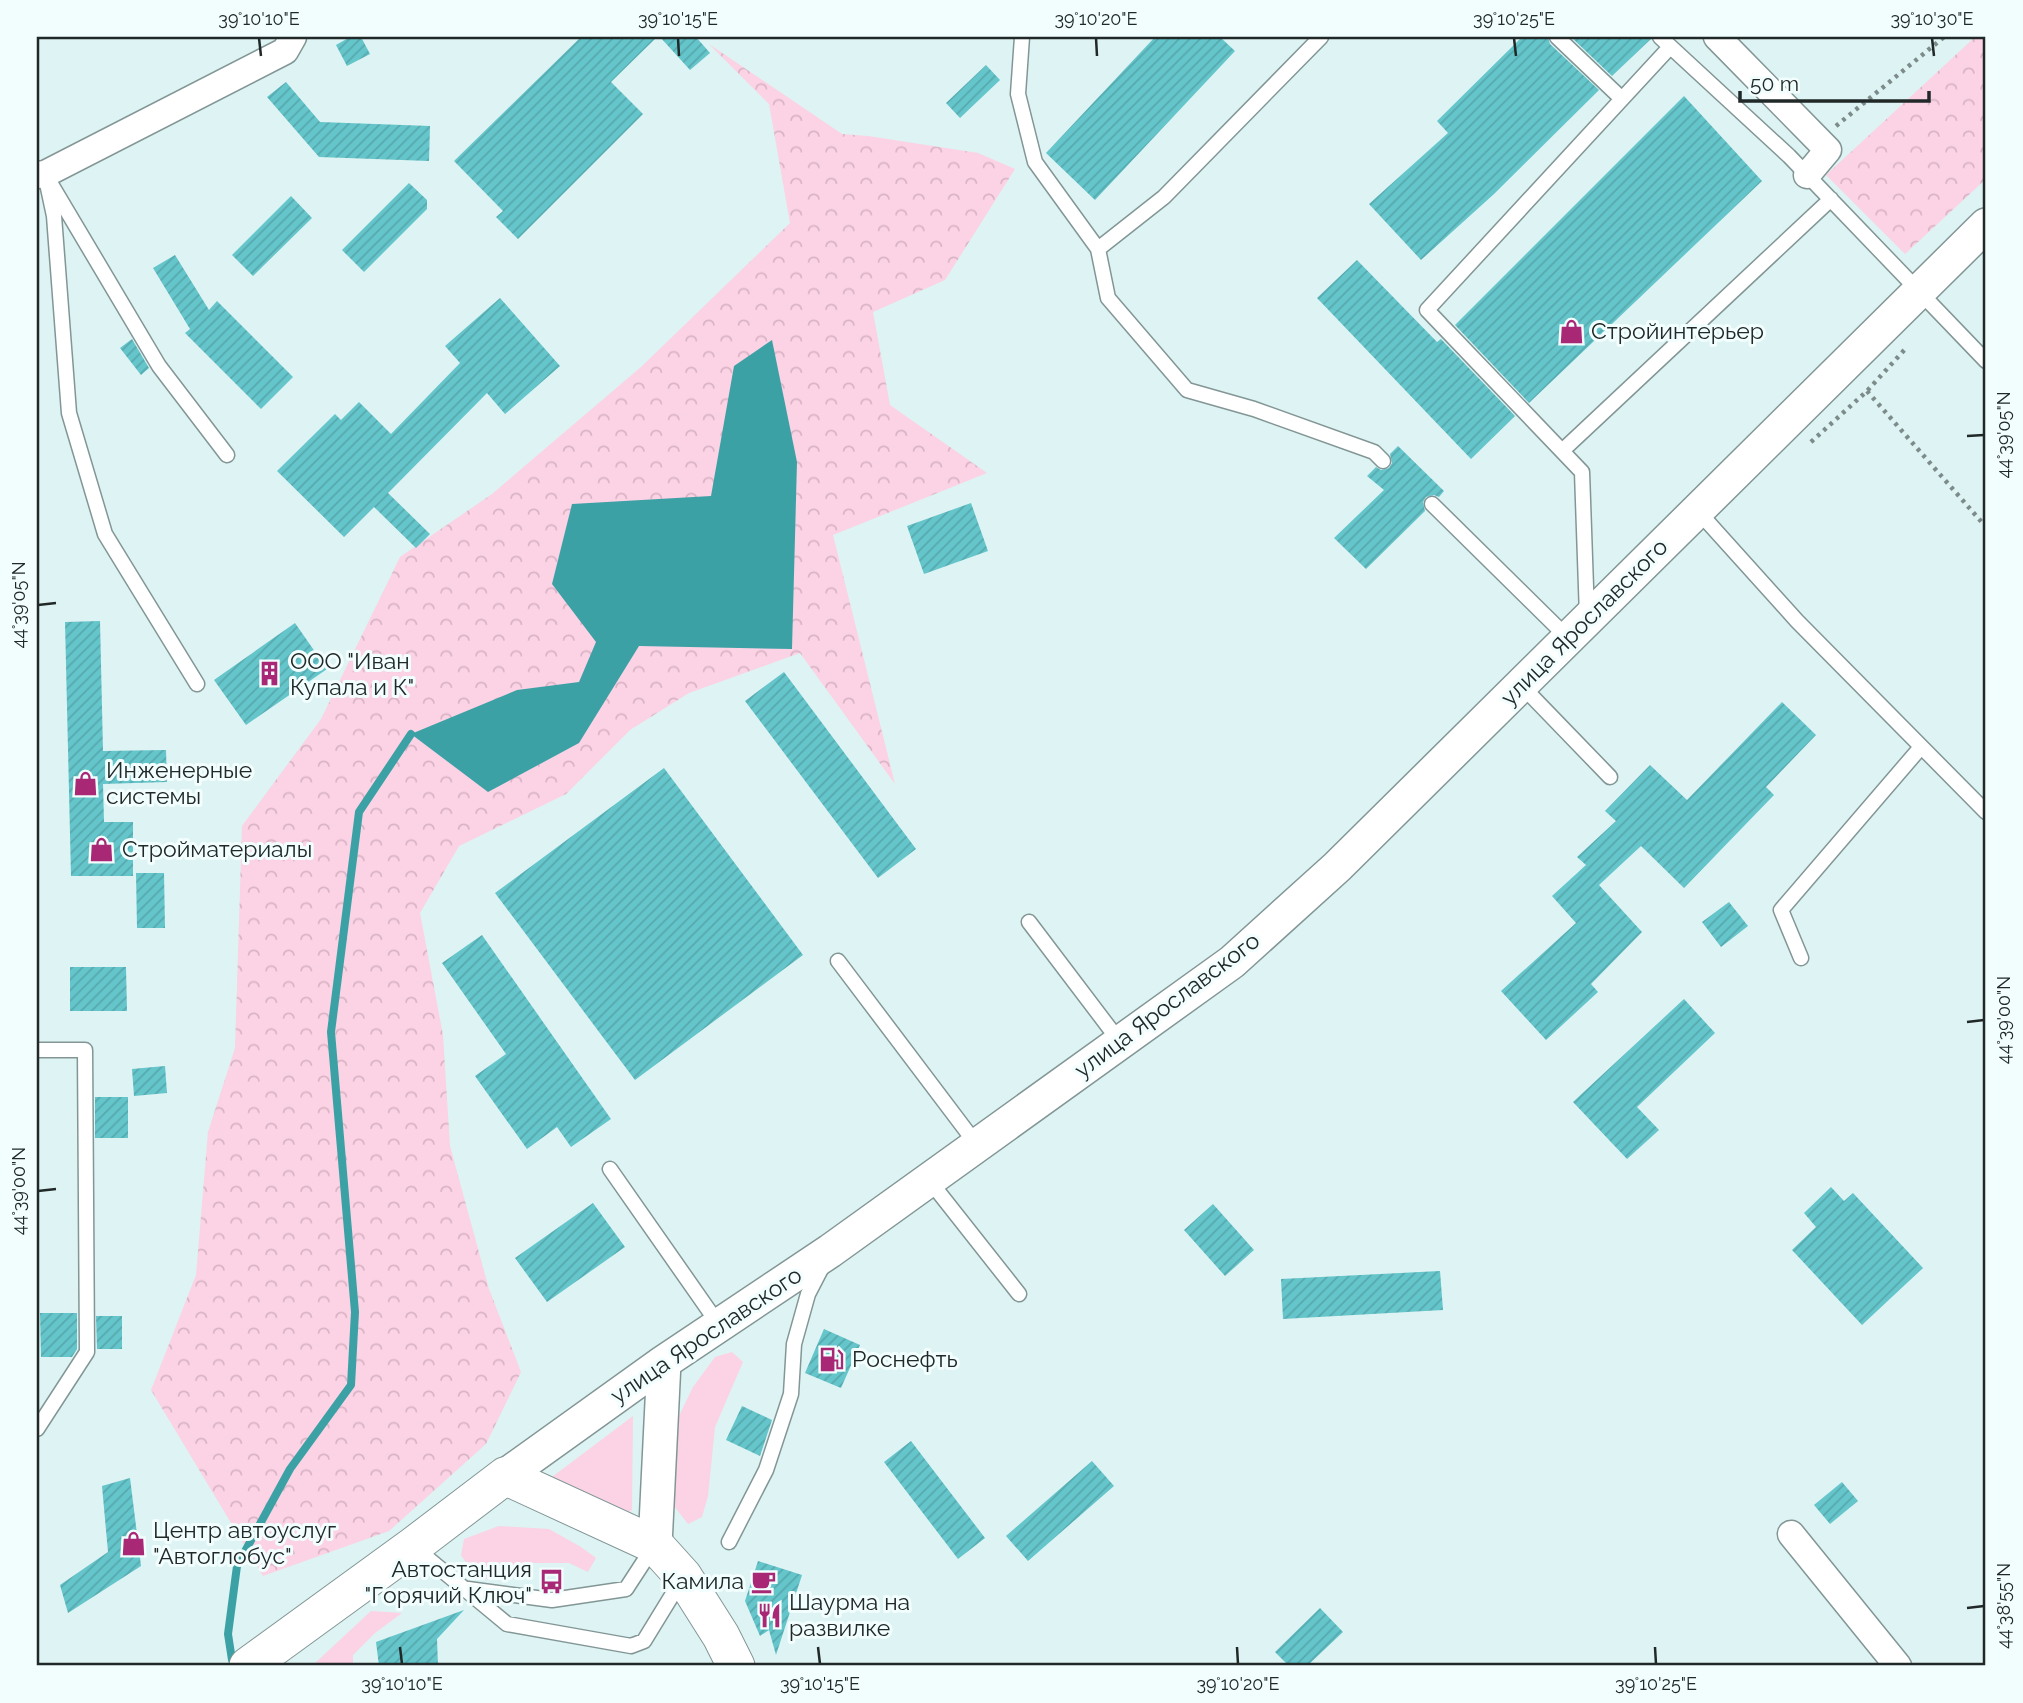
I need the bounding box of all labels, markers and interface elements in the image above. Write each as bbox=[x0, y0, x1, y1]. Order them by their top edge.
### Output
text: 39°10'10"E bbox=[218, 8, 300, 29]
text: 39°10'15"E bbox=[638, 8, 718, 29]
text: 39°10'20"E bbox=[1055, 8, 1138, 29]
text: 39°10'25"E bbox=[1473, 8, 1555, 29]
text: 39°10'30"E bbox=[1890, 8, 1974, 29]
scale bar bbox=[1740, 60, 1928, 104]
text: 50 m bbox=[1750, 71, 1799, 96]
shop icon: Стройинтерьер bbox=[1557, 317, 1585, 345]
place label: Стройинтерьер bbox=[1591, 317, 1764, 344]
text: 44°39'05"N bbox=[1993, 391, 2014, 479]
street label: улица Ярославского bbox=[1495, 533, 1673, 711]
text: 44°39'05"N bbox=[8, 561, 29, 649]
place label: ООО "Иван Купала и К" bbox=[290, 647, 414, 700]
building icon: ООО "Иван Купала и К" bbox=[256, 660, 284, 688]
place label: Инженерные системы bbox=[106, 756, 252, 809]
shop icon: Инженерные системы bbox=[72, 769, 100, 797]
shop icon: Стройматериалы bbox=[88, 835, 116, 863]
place label: Стройматериалы bbox=[122, 835, 312, 862]
street label: улица Ярославского bbox=[1069, 926, 1265, 1083]
text: 44°39'00"N bbox=[1993, 976, 2014, 1064]
text: 44°39'00"N bbox=[8, 1147, 29, 1235]
street label: улица Ярославского bbox=[605, 1261, 806, 1409]
fuel station icon: Роснефть bbox=[818, 1345, 846, 1373]
place label: Роснефть bbox=[852, 1345, 958, 1372]
place label: Центр автоуслуг "Автоглобус" bbox=[153, 1516, 336, 1569]
shop icon: Центр автоуслуг "Автоглобус" bbox=[119, 1529, 147, 1557]
place label: Автостанция "Горячий Ключ" bbox=[364, 1555, 532, 1608]
text: 44°38'55"N bbox=[1993, 1563, 2014, 1649]
place label: Камила bbox=[661, 1567, 744, 1594]
cafe icon: Камила bbox=[750, 1567, 778, 1595]
bus stop icon: Автостанция "Горячий Ключ" bbox=[538, 1568, 566, 1596]
place label: Шаурма на развилке bbox=[789, 1588, 910, 1641]
restaurant icon: Шаурма на развилке bbox=[755, 1601, 783, 1629]
text: 39°10'10"E bbox=[361, 1673, 443, 1694]
text: 39°10'15"E bbox=[780, 1673, 860, 1694]
text: 39°10'20"E bbox=[1197, 1673, 1280, 1694]
text: 39°10'25"E bbox=[1615, 1673, 1697, 1694]

